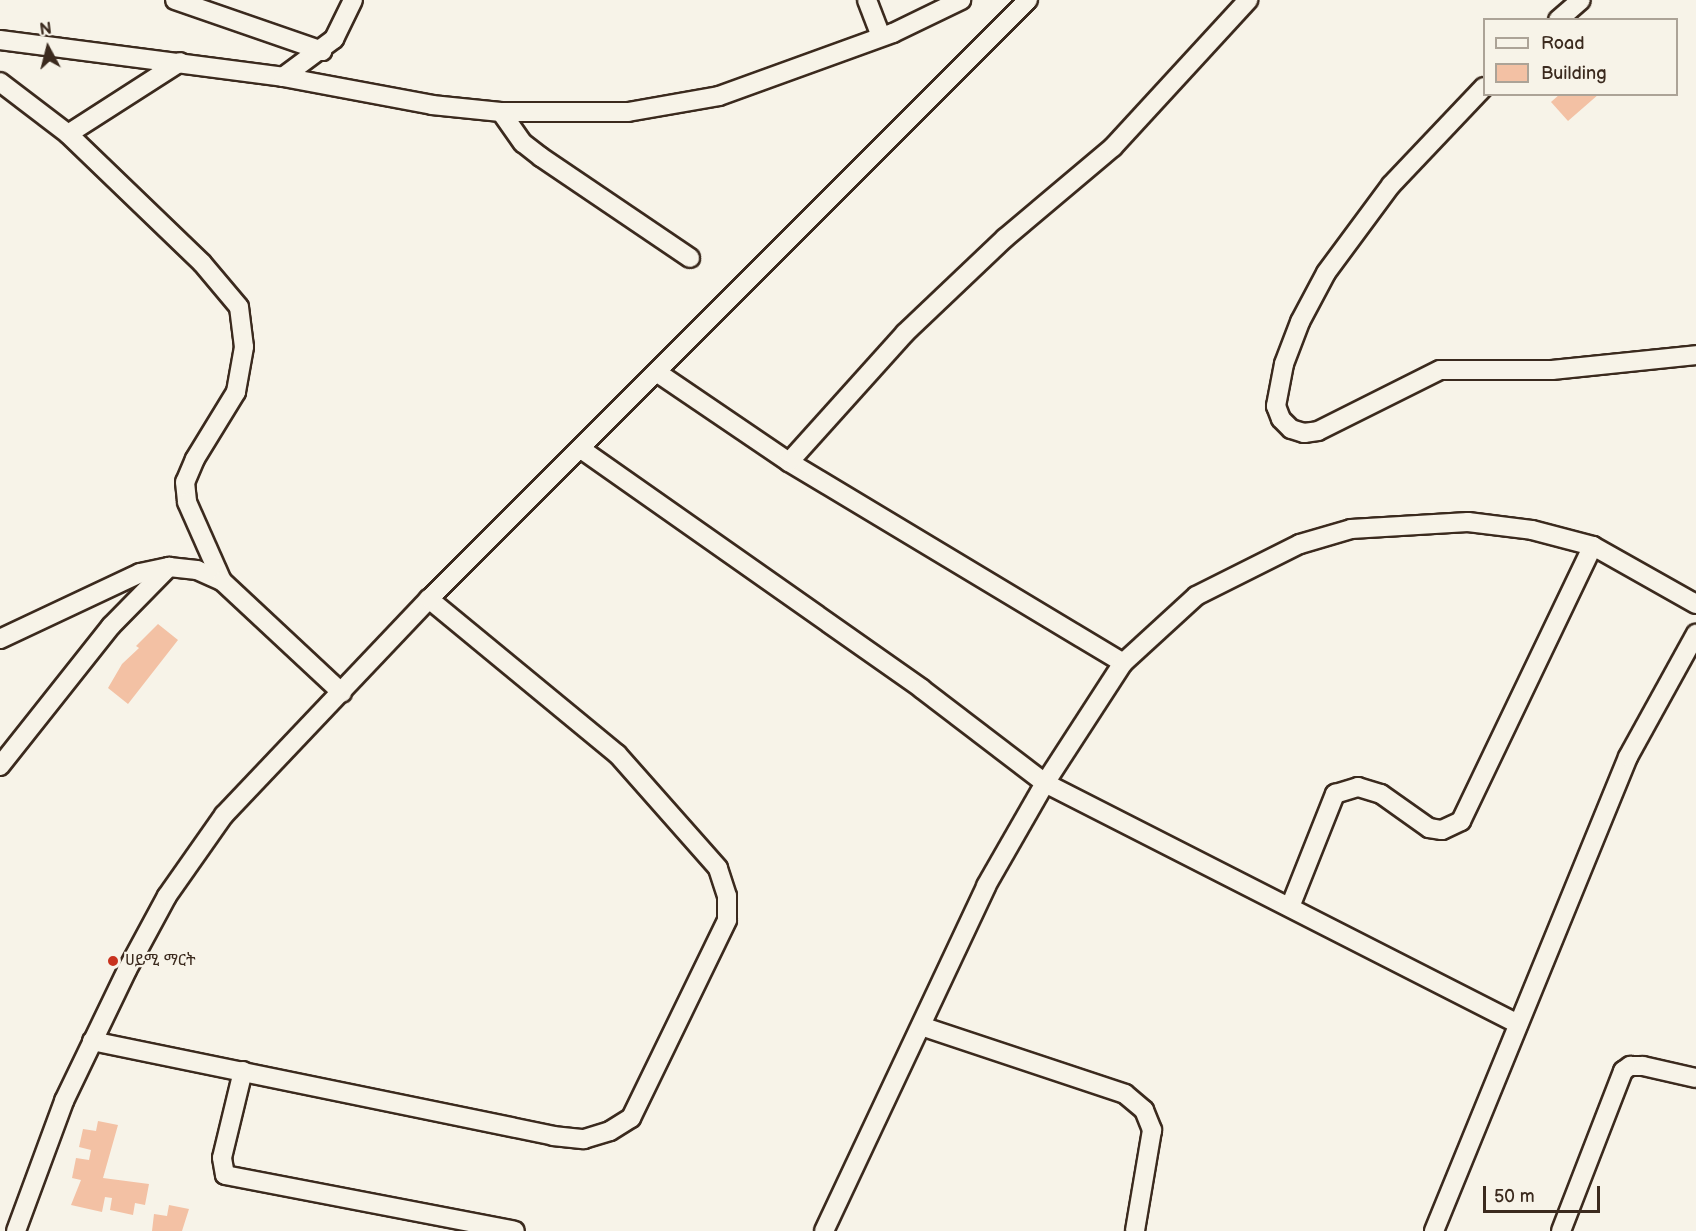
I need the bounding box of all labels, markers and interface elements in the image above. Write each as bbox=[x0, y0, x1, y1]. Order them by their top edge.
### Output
north arrow bbox=[18, 18, 78, 78]
legend bbox=[1483, 18, 1678, 96]
text: N bbox=[39, 19, 53, 40]
text: Road bbox=[1541, 33, 1585, 54]
text: Building bbox=[1541, 63, 1607, 84]
place label: ሀይሚ ማርት bbox=[125, 951, 196, 971]
marker: ሀይሚ ማርት bbox=[106, 954, 120, 968]
scale bar bbox=[1486, 1174, 1603, 1212]
text: 50 m bbox=[1494, 1186, 1535, 1207]

